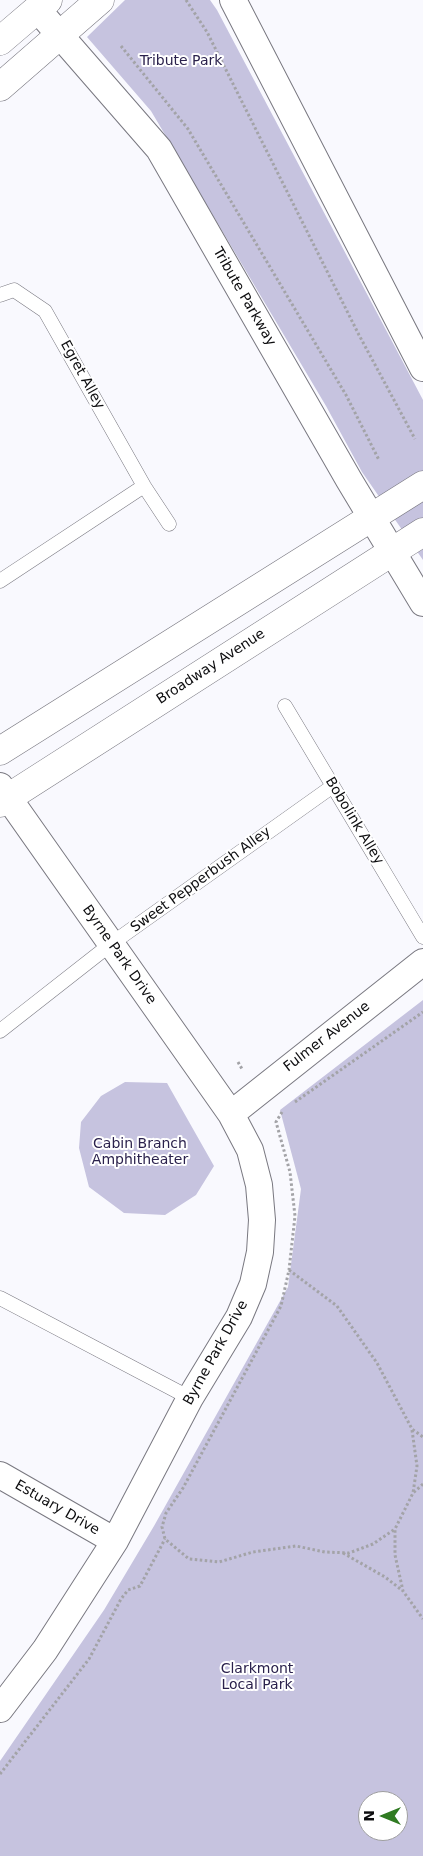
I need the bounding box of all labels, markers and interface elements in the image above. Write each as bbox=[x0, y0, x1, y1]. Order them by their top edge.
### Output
park label: Tribute Park bbox=[140, 53, 222, 69]
street label: Tribute Parkway bbox=[209, 245, 279, 349]
street label: Egret Alley bbox=[56, 338, 108, 412]
street label: Broadway Avenue bbox=[154, 626, 268, 708]
street label: Bobolink Alley bbox=[321, 774, 387, 868]
street label: Sweet Pepperbush Alley bbox=[128, 824, 274, 936]
street label: Byrne Park Drive bbox=[78, 902, 160, 1008]
street label: Fulmer Avenue bbox=[281, 998, 373, 1076]
park label: Cabin Branch Amphitheater bbox=[92, 1136, 188, 1168]
street label: Byrne Park Drive bbox=[180, 1298, 252, 1408]
street label: Estuary Drive bbox=[12, 1477, 102, 1539]
park label: Clarkmont Local Park bbox=[221, 1661, 293, 1694]
north arrow bbox=[358, 1791, 408, 1841]
text: N bbox=[361, 1810, 377, 1822]

